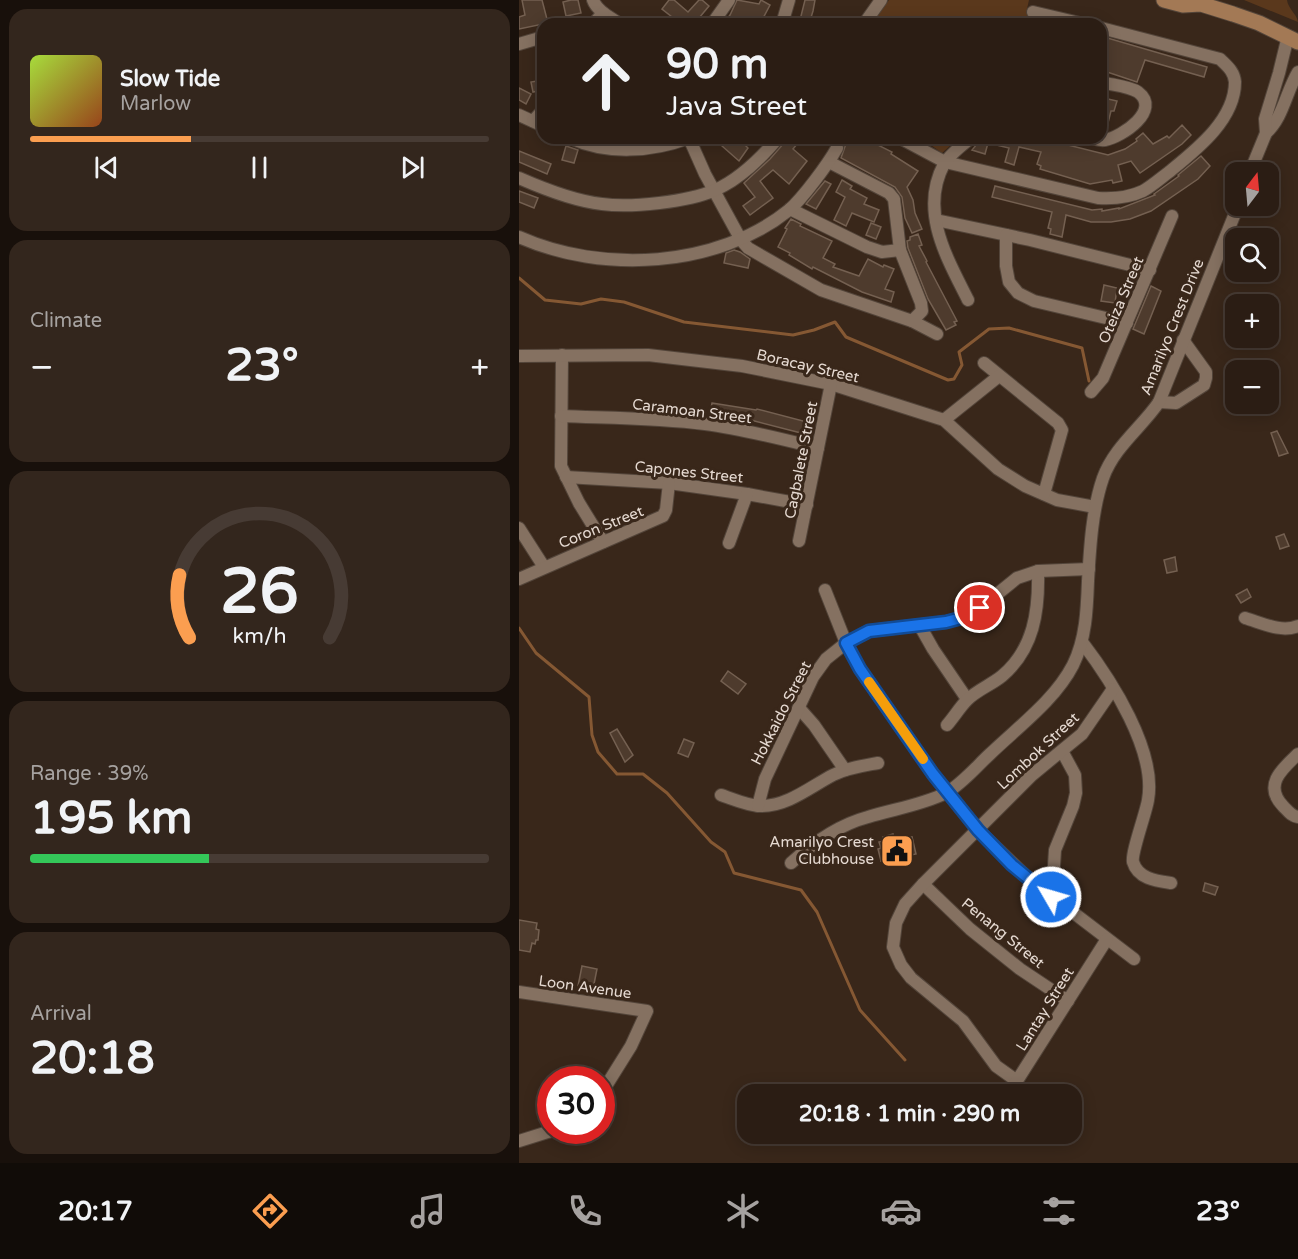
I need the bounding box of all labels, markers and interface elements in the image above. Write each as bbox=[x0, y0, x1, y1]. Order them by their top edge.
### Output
text: 90 m bbox=[666, 39, 768, 90]
icon: ahead bbox=[567, 42, 645, 120]
text: Slow Tide bbox=[120, 66, 220, 92]
text: Java Street bbox=[666, 90, 807, 123]
text: Marlow bbox=[120, 92, 191, 116]
icon: previous bbox=[90, 151, 123, 184]
icon: pause bbox=[243, 151, 276, 184]
icon: next bbox=[396, 151, 429, 184]
north arrow bbox=[1225, 162, 1279, 216]
map controls bbox=[1225, 162, 1279, 414]
button: search bbox=[1225, 228, 1279, 282]
street label: Oteiza Street bbox=[1095, 254, 1148, 346]
street label: Amarilyo Crest Drive bbox=[1136, 256, 1208, 398]
button: + bbox=[1225, 294, 1279, 348]
text: Climate bbox=[30, 309, 102, 333]
text: 23° bbox=[225, 339, 299, 393]
street label: Boracay Street bbox=[755, 345, 861, 387]
text: − bbox=[30, 348, 54, 387]
text: + bbox=[470, 348, 489, 387]
button: − bbox=[1225, 360, 1279, 414]
street label: Caramoan Street bbox=[631, 395, 753, 427]
street label: Cagbalete Street bbox=[781, 399, 821, 520]
street label: Capones Street bbox=[634, 457, 744, 487]
street label: Coron Street bbox=[556, 502, 646, 552]
text: 26 bbox=[220, 556, 299, 631]
pin bbox=[954, 582, 1005, 633]
icon: arrive bbox=[963, 591, 996, 624]
text: km/h bbox=[233, 624, 286, 650]
street label: Hokkaido Street bbox=[747, 658, 815, 768]
street label: Lombok Street bbox=[993, 708, 1083, 793]
text: Range · 39% bbox=[30, 762, 149, 786]
text: 195 km bbox=[30, 792, 192, 846]
place label: Amarilyo Crest Clubhouse bbox=[769, 833, 874, 868]
public building icon: Amarilyo Crest Clubhouse bbox=[879, 833, 915, 869]
position arrow bbox=[1019, 865, 1083, 929]
street label: Penang Street bbox=[958, 894, 1048, 972]
street label: Lantay Street bbox=[1012, 964, 1078, 1054]
street label: Loon Avenue bbox=[537, 972, 633, 1002]
text: Arrival bbox=[30, 1002, 92, 1026]
text: 20:18 bbox=[30, 1032, 155, 1086]
speed limit sign: 30 bbox=[537, 1066, 615, 1144]
text: 20:18 · 1 min · 290 m bbox=[799, 1101, 1020, 1127]
icon: directions bbox=[249, 1190, 291, 1232]
icon: music bbox=[407, 1190, 449, 1232]
icon: phone bbox=[564, 1190, 606, 1232]
icon: climate bbox=[722, 1190, 764, 1232]
icon: car bbox=[880, 1190, 922, 1232]
icon: filters bbox=[1038, 1190, 1080, 1232]
text: 20:17 bbox=[58, 1195, 133, 1228]
text: 23° bbox=[1196, 1195, 1240, 1228]

